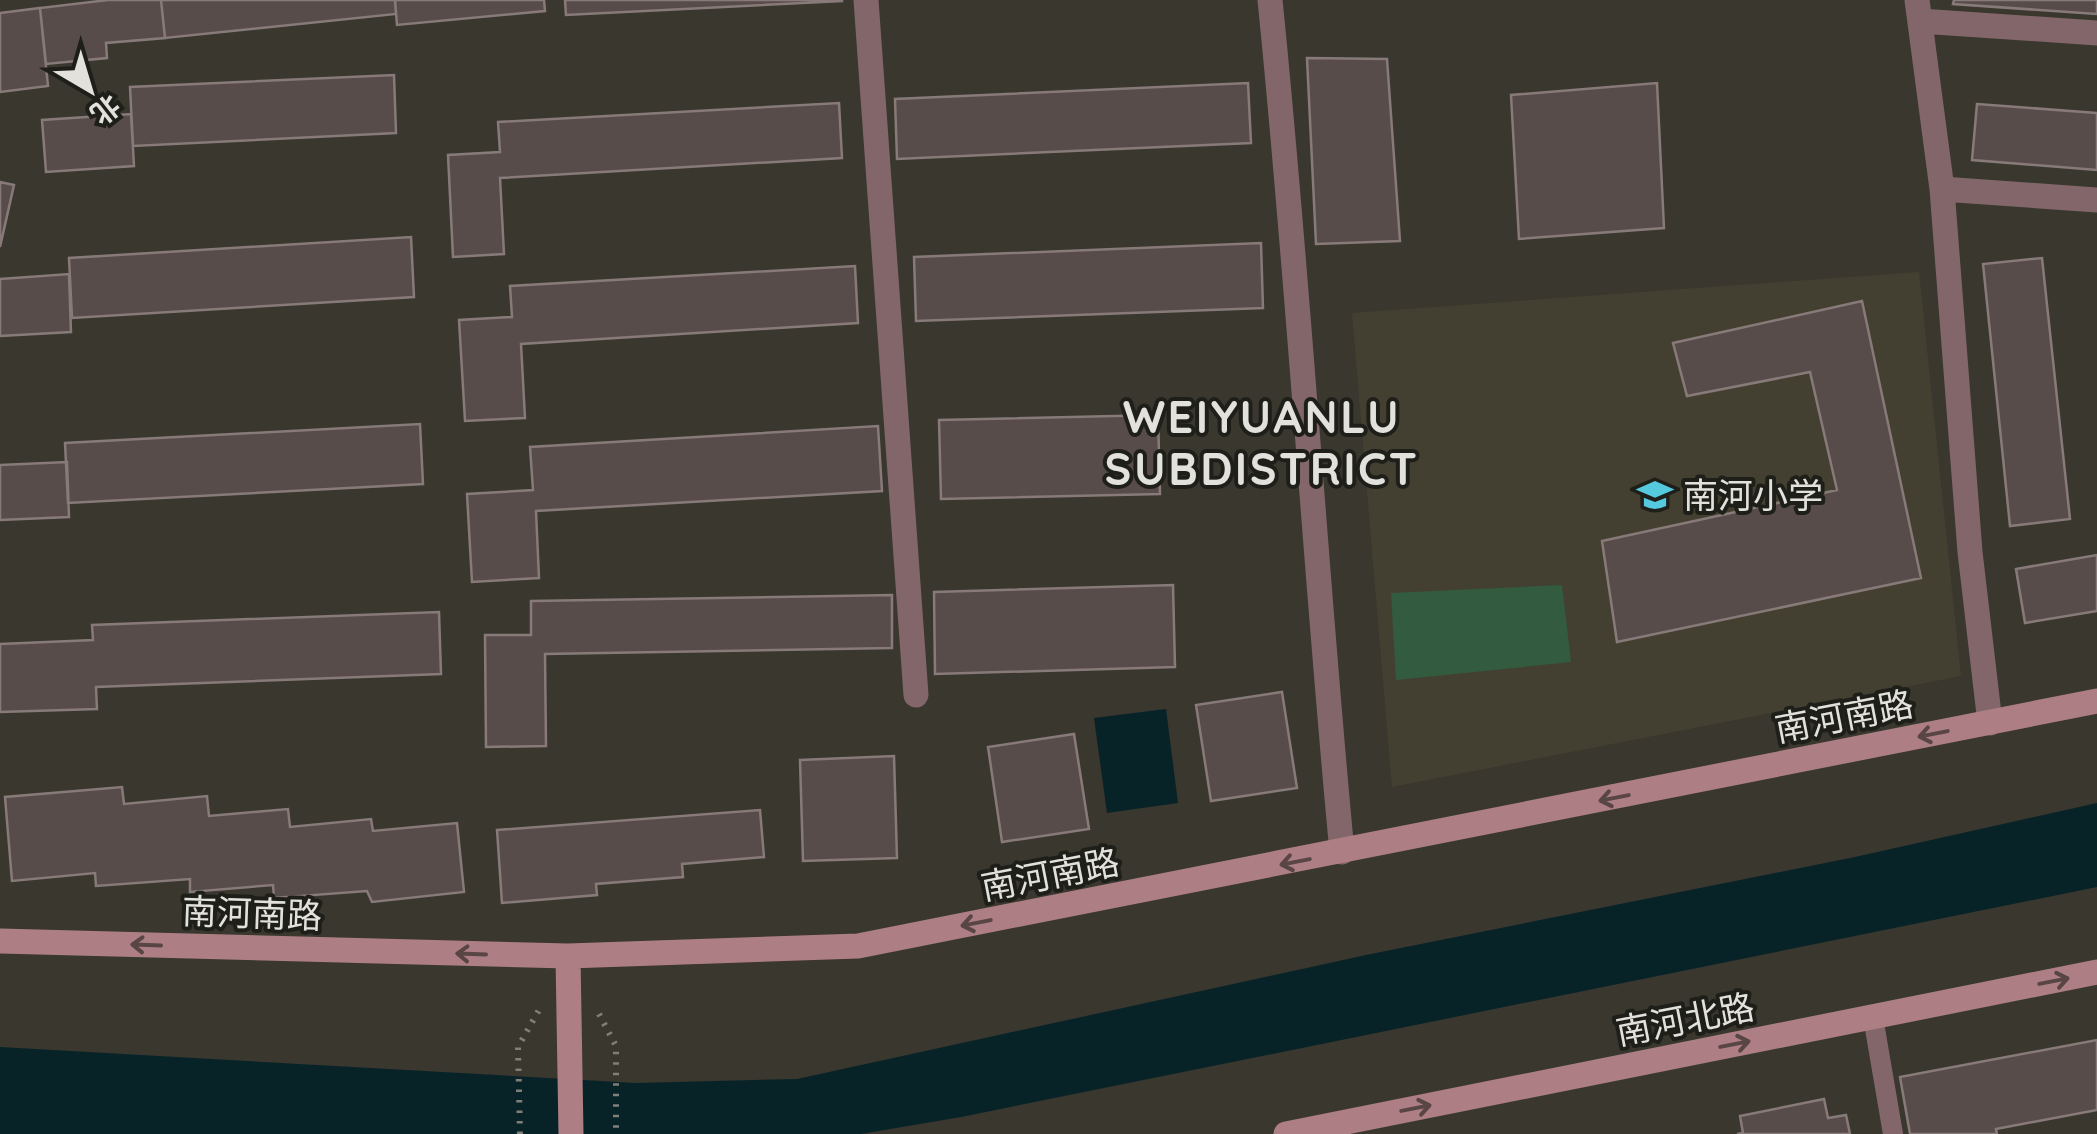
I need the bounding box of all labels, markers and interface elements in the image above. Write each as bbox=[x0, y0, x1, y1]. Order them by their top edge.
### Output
north arrow bbox=[40, 40, 140, 140]
text: 北 bbox=[84, 88, 128, 133]
district label: WEIYUANLU SUBDISTRICT bbox=[1105, 388, 1419, 496]
place label: 南河小学 bbox=[1683, 473, 1823, 517]
school or university icon: 南河小学 bbox=[1636, 476, 1674, 514]
street label: 南河南路 bbox=[1771, 681, 1917, 751]
one-way arrow bbox=[1918, 726, 1950, 745]
one-way arrow bbox=[1599, 790, 1631, 809]
street label: 南河南路 bbox=[977, 839, 1123, 909]
one-way arrow bbox=[1280, 853, 1312, 872]
street label: 南河南路 bbox=[181, 889, 323, 937]
one-way arrow bbox=[961, 915, 993, 934]
one-way arrow bbox=[131, 936, 163, 955]
one-way arrow bbox=[456, 944, 488, 963]
one-way arrow bbox=[2037, 970, 2069, 989]
street label: 南河北路 bbox=[1612, 984, 1758, 1054]
one-way arrow bbox=[1718, 1034, 1750, 1053]
one-way arrow bbox=[1399, 1098, 1432, 1117]

